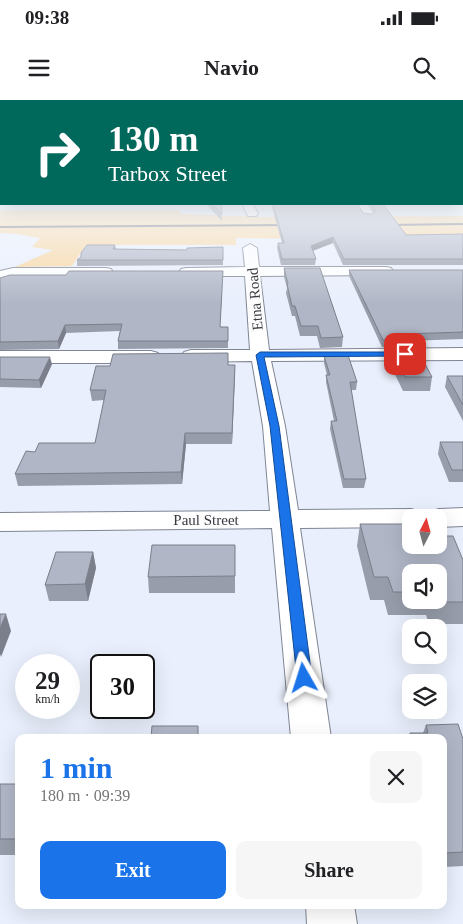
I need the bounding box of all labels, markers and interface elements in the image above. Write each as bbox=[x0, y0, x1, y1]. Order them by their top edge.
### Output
text: 09:38 bbox=[25, 7, 69, 28]
icon: menu bbox=[25, 54, 53, 82]
icon: search bbox=[410, 54, 438, 82]
text: Navio bbox=[204, 55, 259, 80]
icon: right bbox=[25, 120, 90, 185]
text: 130 m bbox=[108, 120, 198, 159]
text: Tarbox Street bbox=[108, 161, 227, 186]
street label: Etna Road bbox=[244, 266, 266, 331]
pin bbox=[384, 333, 426, 375]
icon: arrive bbox=[391, 340, 419, 368]
north arrow bbox=[402, 509, 448, 554]
map controls bbox=[402, 509, 447, 719]
street label: Paul Street bbox=[173, 512, 240, 528]
button: sound bbox=[402, 564, 447, 609]
button: search bbox=[402, 619, 447, 664]
position arrow bbox=[277, 651, 329, 703]
speed limit sign: 30 bbox=[90, 654, 155, 719]
text: 29 bbox=[35, 667, 60, 694]
button: layers bbox=[402, 674, 447, 719]
text: km/h bbox=[35, 692, 60, 706]
text: 1 min bbox=[40, 751, 113, 784]
button: close bbox=[370, 751, 422, 803]
text: 180 m · 09:39 bbox=[40, 787, 130, 804]
button: Exit bbox=[40, 841, 226, 899]
button: Share bbox=[236, 841, 422, 899]

